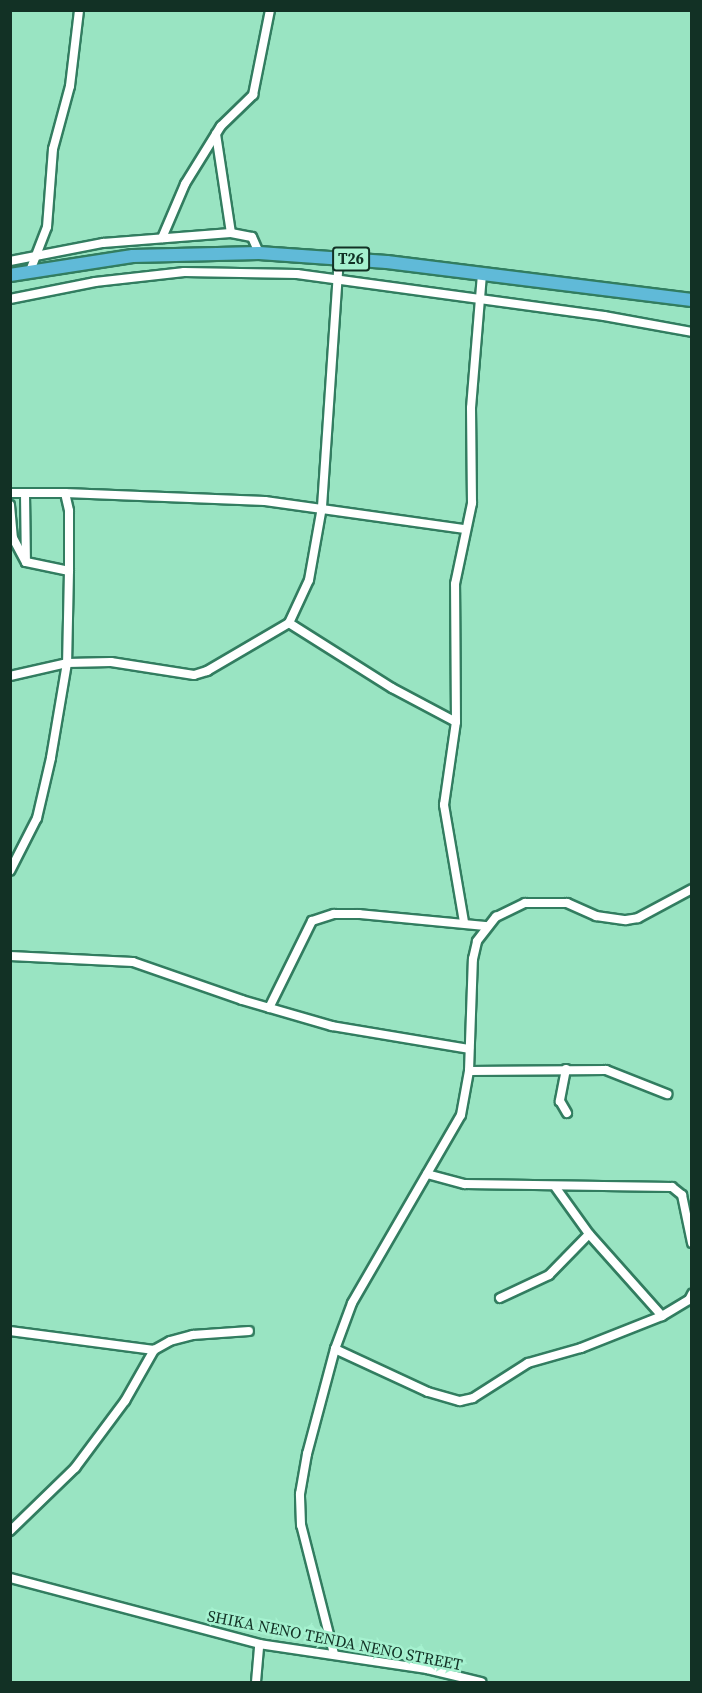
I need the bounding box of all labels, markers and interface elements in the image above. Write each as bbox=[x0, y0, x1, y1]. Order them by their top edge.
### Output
road number: T26 bbox=[332, 247, 370, 271]
street label: SHIKA NENO TENDA NENO STREET bbox=[206, 1606, 464, 1674]

